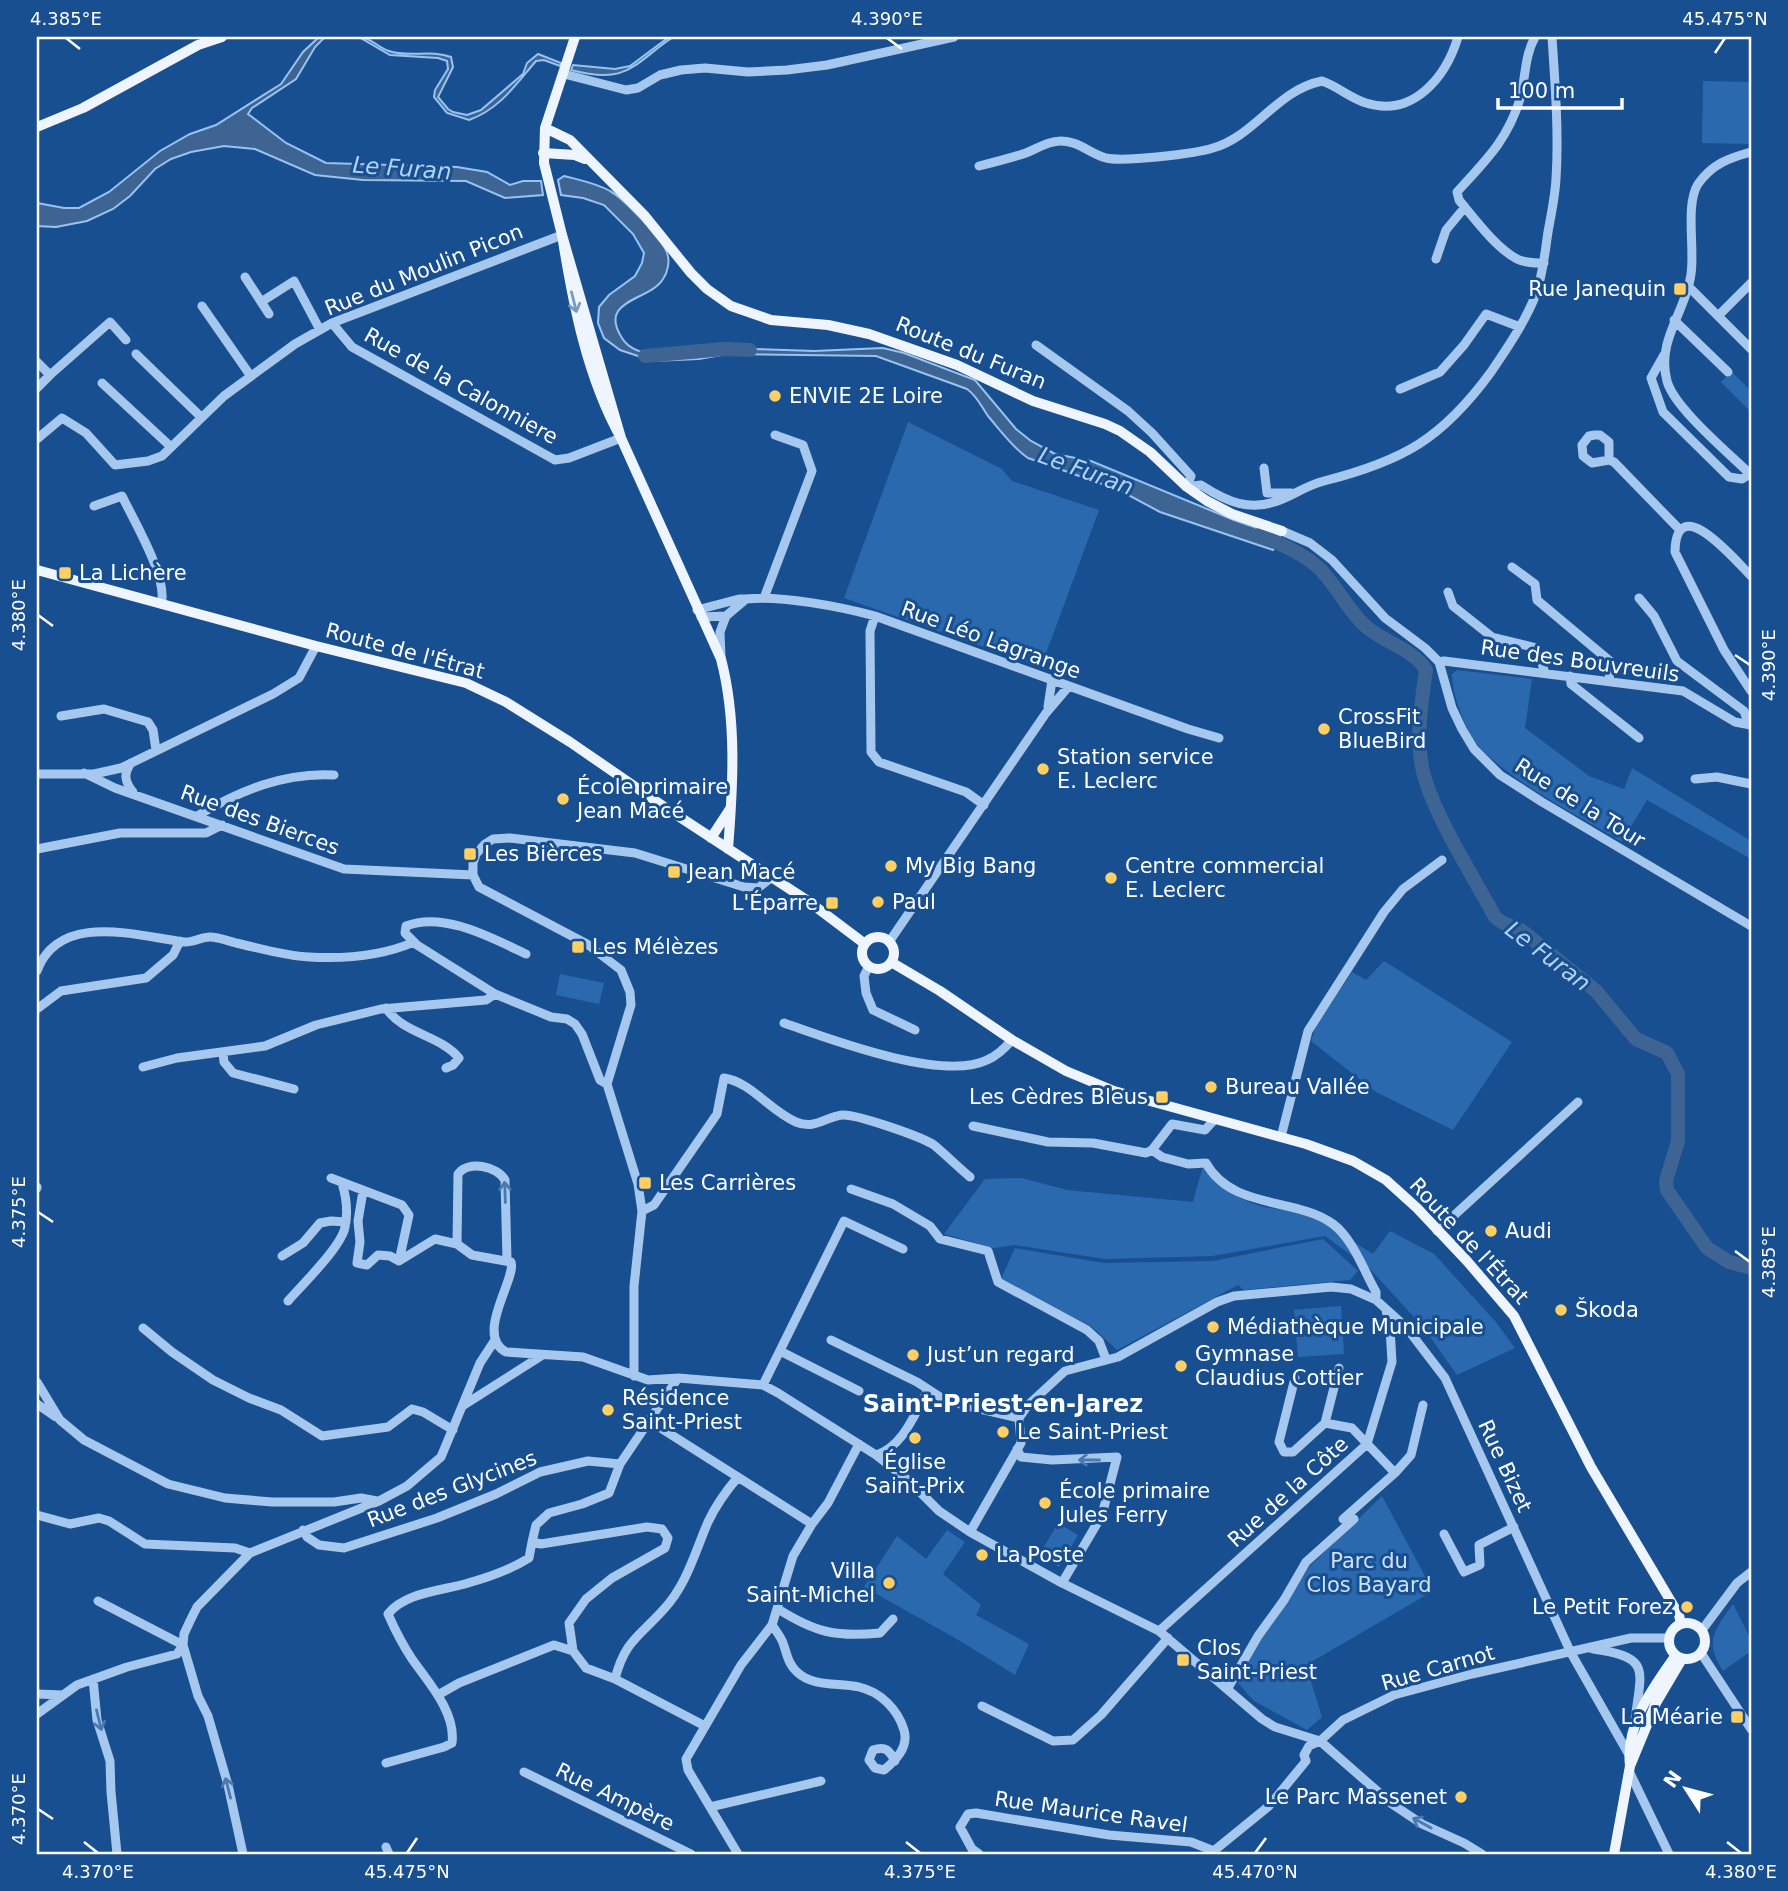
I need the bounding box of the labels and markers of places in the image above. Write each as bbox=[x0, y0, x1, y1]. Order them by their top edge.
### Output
place label: Rue Janequin bbox=[1528, 277, 1666, 301]
marker: Rue Janequin bbox=[1672, 281, 1688, 297]
place label: ENVIE 2E Loire bbox=[789, 384, 943, 408]
marker: ENVIE 2E Loire bbox=[767, 388, 783, 404]
place label: La Lichère bbox=[79, 561, 187, 585]
marker: La Lichère bbox=[57, 565, 73, 581]
place label: CrossFit BlueBird bbox=[1338, 705, 1426, 753]
marker: CrossFit BlueBird bbox=[1316, 721, 1332, 737]
place label: Station service E. Leclerc bbox=[1057, 745, 1214, 793]
marker: Station service E. Leclerc bbox=[1035, 761, 1051, 777]
place label: École primaire Jean Macé bbox=[575, 774, 728, 823]
marker: École primaire Jean Macé bbox=[555, 791, 571, 807]
place label: Les Bièrces bbox=[484, 842, 603, 866]
marker: Les Bièrces bbox=[462, 846, 478, 862]
place label: My Big Bang bbox=[905, 854, 1036, 878]
place label: Centre commercial E. Leclerc bbox=[1125, 854, 1324, 902]
marker: My Big Bang bbox=[883, 858, 899, 874]
place label: Jean Macé bbox=[686, 860, 795, 884]
marker: Jean Macé bbox=[666, 864, 682, 880]
marker: Centre commercial E. Leclerc bbox=[1103, 870, 1119, 886]
place label: L'Éparre bbox=[732, 890, 818, 915]
place label: Paul bbox=[892, 890, 936, 914]
marker: Paul bbox=[870, 894, 886, 910]
marker: L'Éparre bbox=[824, 895, 840, 911]
place label: Les Mélèzes bbox=[592, 935, 719, 959]
marker: Les Mélèzes bbox=[570, 939, 586, 955]
place label: Bureau Vallée bbox=[1225, 1075, 1370, 1099]
marker: Bureau Vallée bbox=[1203, 1079, 1219, 1095]
place label: Les Cèdres Bleus bbox=[969, 1085, 1148, 1109]
marker: Les Cèdres Bleus bbox=[1154, 1089, 1170, 1105]
place label: Les Carrières bbox=[659, 1171, 796, 1195]
marker: Les Carrières bbox=[637, 1175, 653, 1191]
place label: Audi bbox=[1505, 1219, 1552, 1243]
marker: Audi bbox=[1483, 1223, 1499, 1239]
place label: Škoda bbox=[1575, 1297, 1639, 1322]
marker: Škoda bbox=[1553, 1302, 1569, 1318]
place label: Médiathèque Municipale bbox=[1227, 1315, 1484, 1339]
marker: Médiathèque Municipale bbox=[1205, 1319, 1221, 1335]
place label: Gymnase Claudius Cottier bbox=[1195, 1342, 1363, 1390]
place label: Just’un regard bbox=[925, 1343, 1075, 1367]
marker: Just’un regard bbox=[905, 1347, 921, 1363]
marker: Gymnase Claudius Cottier bbox=[1173, 1358, 1189, 1374]
place label: Résidence Saint-Priest bbox=[622, 1386, 742, 1434]
marker: Résidence Saint-Priest bbox=[600, 1402, 616, 1418]
place label: Le Saint-Priest bbox=[1017, 1420, 1168, 1444]
marker: Le Saint-Priest bbox=[995, 1424, 1011, 1440]
marker: Église Saint-Prix bbox=[907, 1430, 923, 1446]
place label: Église Saint-Prix bbox=[865, 1449, 965, 1498]
place label: École primaire Jules Ferry bbox=[1057, 1478, 1210, 1527]
marker: École primaire Jules Ferry bbox=[1037, 1495, 1053, 1511]
place label: La Poste bbox=[996, 1543, 1084, 1567]
marker: La Poste bbox=[974, 1547, 990, 1563]
place label: Villa Saint-Michel bbox=[746, 1559, 875, 1607]
marker: Villa Saint-Michel bbox=[881, 1575, 897, 1591]
place label: Le Petit Forez bbox=[1532, 1595, 1673, 1619]
marker: Le Petit Forez bbox=[1679, 1599, 1695, 1615]
place label: Clos Saint-Priest bbox=[1197, 1636, 1317, 1684]
marker: Clos Saint-Priest bbox=[1175, 1652, 1191, 1668]
place label: La Méarie bbox=[1620, 1705, 1723, 1729]
marker: La Méarie bbox=[1729, 1709, 1745, 1725]
place label: Le Parc Massenet bbox=[1265, 1785, 1447, 1809]
marker: Le Parc Massenet bbox=[1453, 1789, 1469, 1805]

